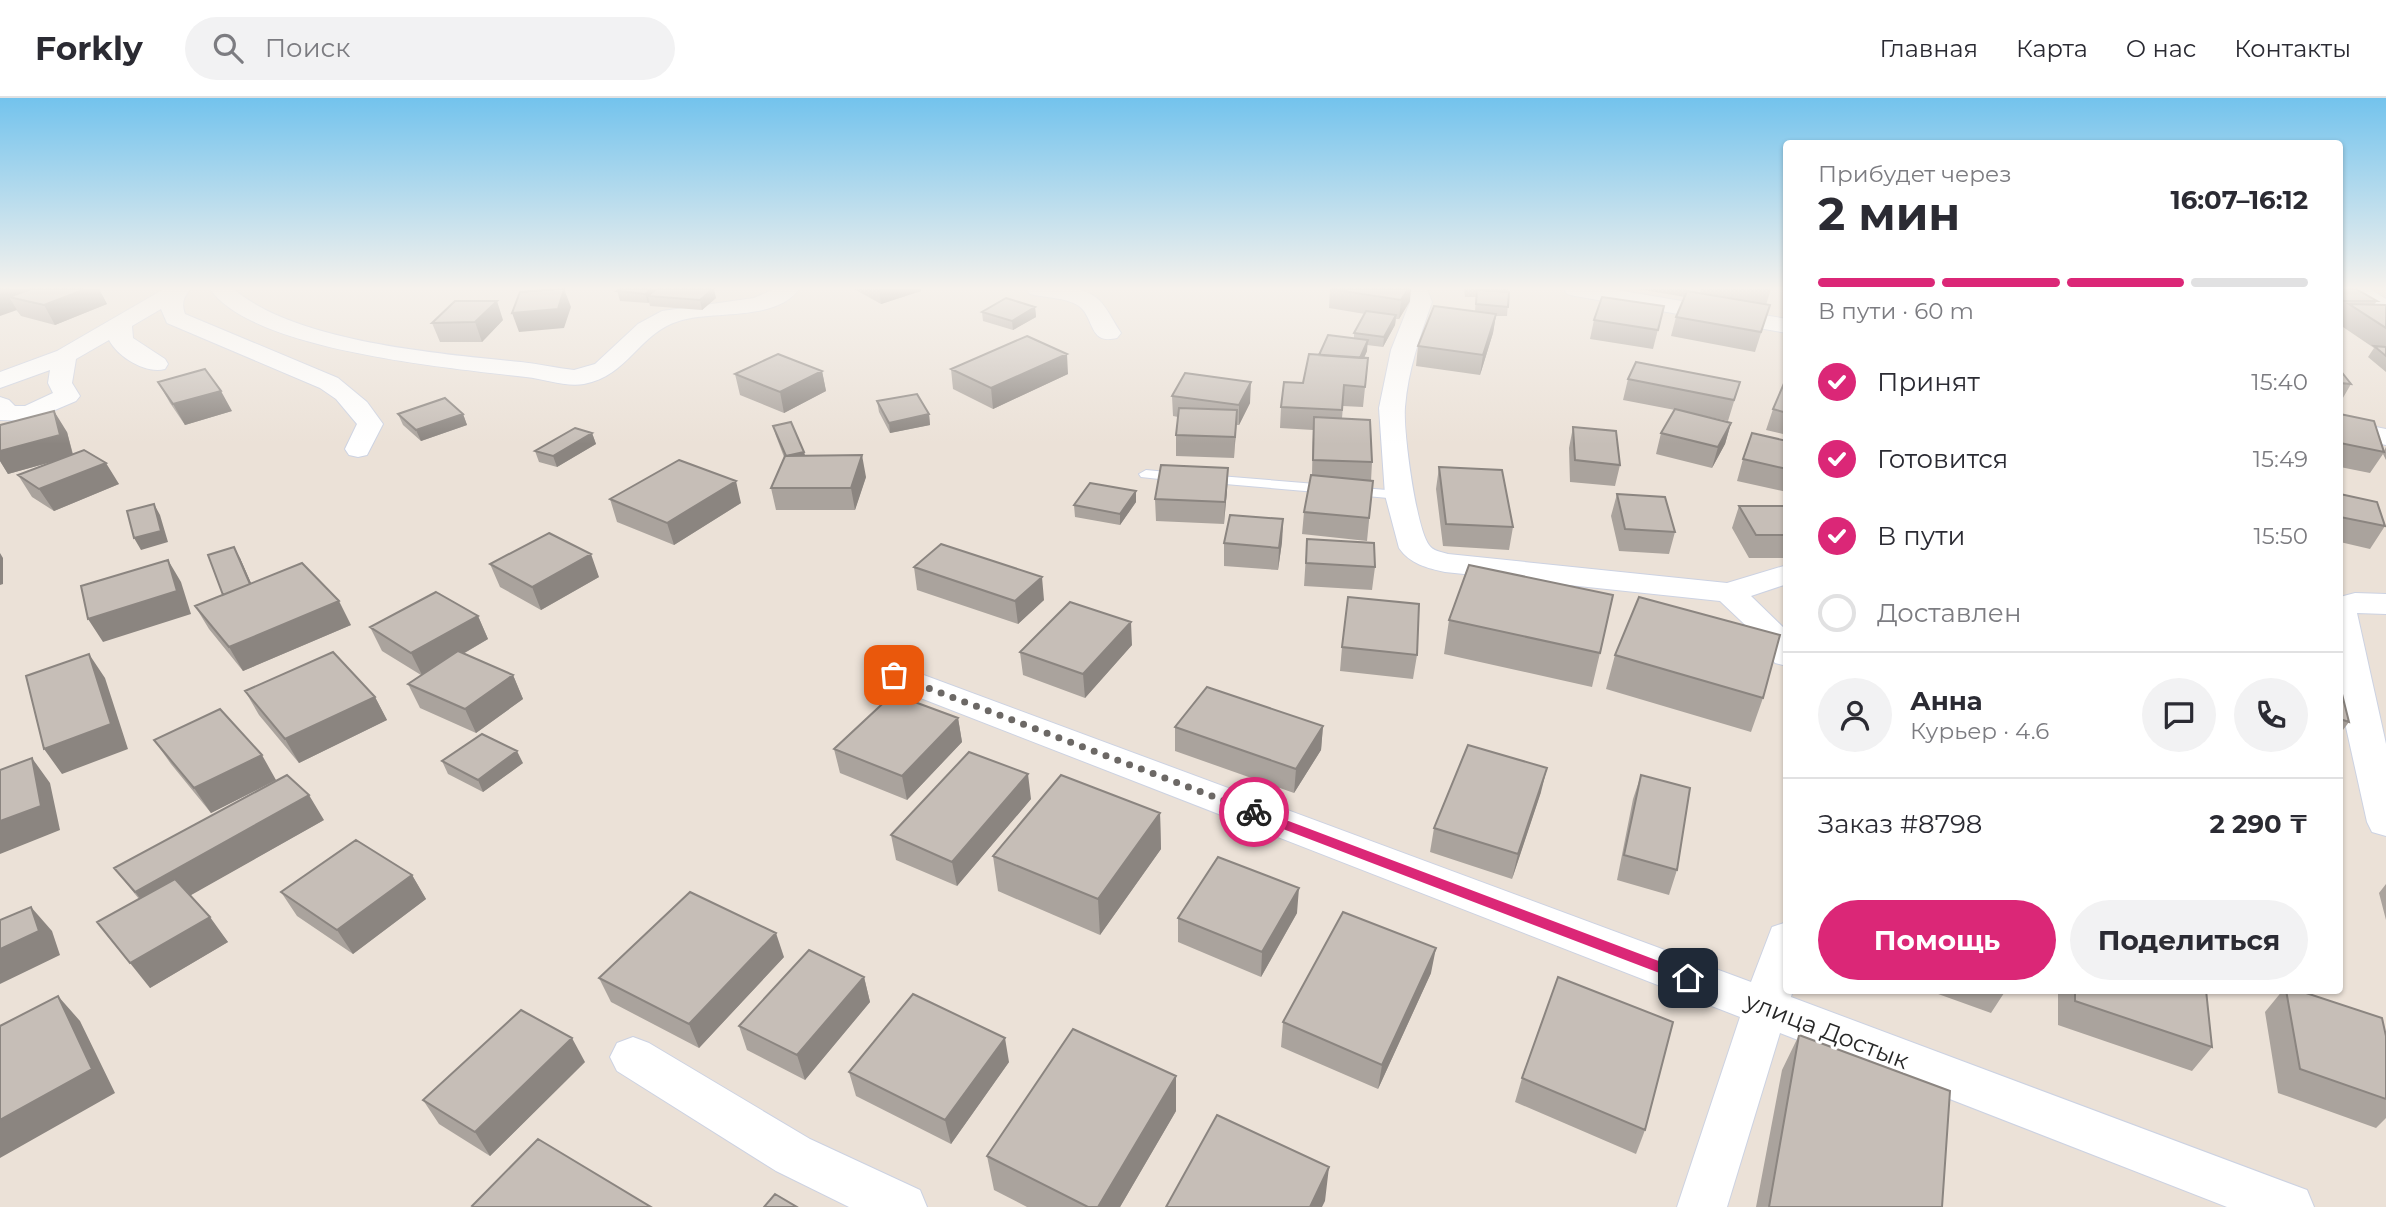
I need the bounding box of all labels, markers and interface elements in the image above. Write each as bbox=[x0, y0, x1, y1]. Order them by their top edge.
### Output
search box bbox=[185, 17, 675, 80]
text: Forkly bbox=[35, 28, 143, 68]
icon: search bbox=[209, 29, 247, 67]
text: Поиск bbox=[265, 32, 350, 64]
text: Главная bbox=[1880, 34, 1978, 63]
text: Карта bbox=[2016, 34, 2088, 63]
text: О нас bbox=[2126, 34, 2196, 63]
text: Контакты bbox=[2234, 34, 2351, 63]
text: Прибудет через bbox=[1818, 160, 2012, 188]
text: 16:07–16:12 bbox=[2171, 184, 2308, 216]
text: 2 мин bbox=[1818, 185, 1960, 242]
text: В пути · 60 m bbox=[1818, 297, 1974, 325]
icon: check bbox=[1818, 363, 1856, 401]
text: Принят bbox=[1877, 366, 1980, 398]
text: 15:40 bbox=[2251, 368, 2308, 396]
icon: check bbox=[1818, 440, 1856, 478]
text: Готовится bbox=[1877, 443, 2008, 475]
text: 15:49 bbox=[2253, 445, 2308, 473]
icon: check bbox=[1818, 517, 1856, 555]
text: В пути bbox=[1877, 520, 1966, 552]
text: 15:50 bbox=[2254, 522, 2308, 550]
text: Доставлен bbox=[1877, 597, 2022, 629]
pin bbox=[864, 645, 924, 705]
icon: bag bbox=[875, 656, 913, 694]
button: person bbox=[1818, 678, 1892, 752]
button: chat bbox=[2142, 678, 2216, 752]
button: phone bbox=[2234, 678, 2308, 752]
text: Анна bbox=[1910, 685, 1983, 717]
text: Курьер · 4.6 bbox=[1910, 717, 2049, 745]
courier bbox=[1219, 777, 1289, 847]
icon: bike bbox=[1235, 793, 1273, 831]
text: Заказ #8798 bbox=[1818, 808, 1982, 840]
text: 2 290 ₸ bbox=[2209, 808, 2308, 840]
button: Помощь bbox=[1818, 900, 2056, 980]
button: Поделиться bbox=[2070, 900, 2308, 980]
pin bbox=[1658, 948, 1718, 1008]
icon: home bbox=[1669, 959, 1707, 997]
street label: улица Достык bbox=[1740, 986, 1913, 1075]

